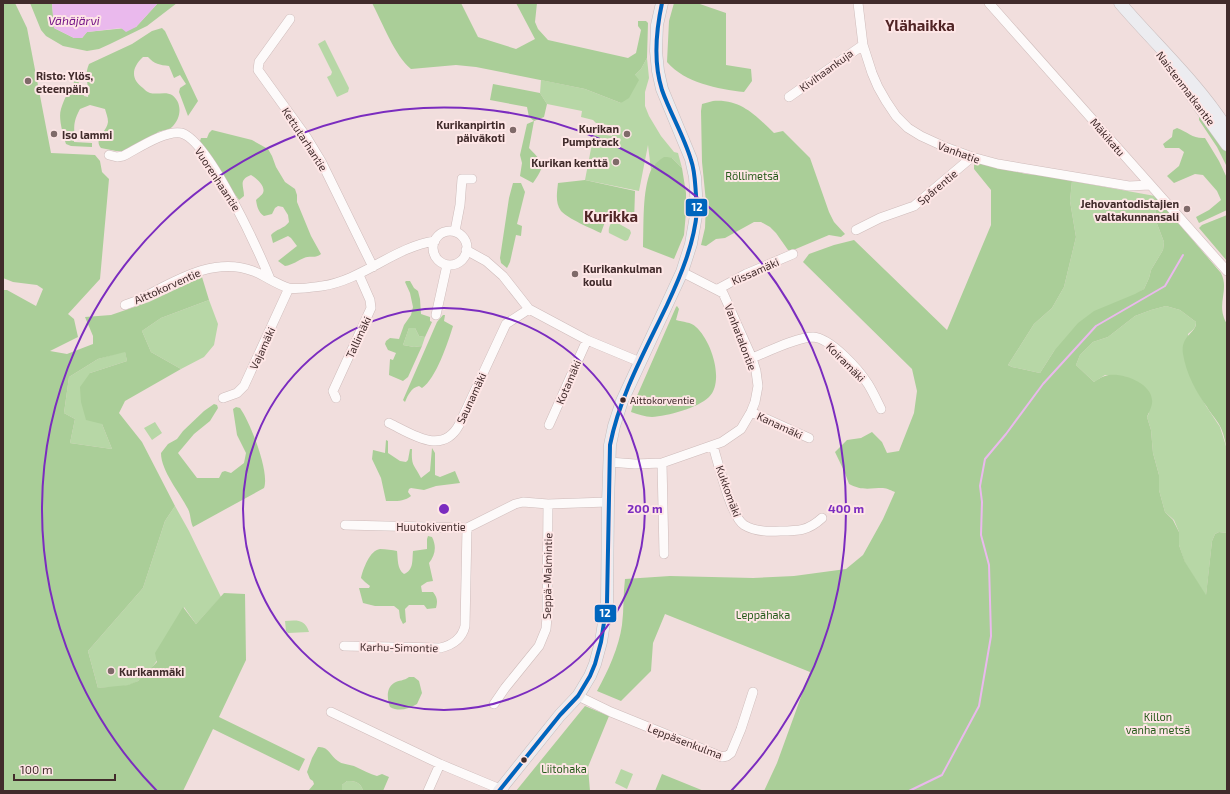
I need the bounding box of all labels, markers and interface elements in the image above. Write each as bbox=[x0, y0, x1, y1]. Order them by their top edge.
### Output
water label: Vähäjärvi bbox=[48, 13, 100, 28]
district label: Ylähaikka bbox=[885, 16, 955, 34]
street label: Kivihaankuja bbox=[797, 46, 856, 95]
street label: Naistenmatkantie bbox=[1154, 48, 1218, 128]
place label: Risto: Ylös, eteenpäin bbox=[36, 69, 94, 95]
marker: Risto: Ylös, eteenpäin bbox=[23, 76, 33, 86]
street label: Kettutarhantie bbox=[280, 105, 330, 173]
street label: Mäkikatu bbox=[1088, 115, 1128, 159]
place label: Kurikanpirtin päiväkoti bbox=[436, 118, 505, 144]
place label: Kurikan Pumptrack bbox=[562, 122, 620, 148]
marker: Kurikanpirtin päiväkoti bbox=[508, 125, 518, 135]
place label: Iso lammi bbox=[62, 128, 112, 141]
marker: Iso lammi bbox=[49, 129, 59, 139]
marker: Kurikan Pumptrack bbox=[622, 129, 632, 139]
street label: Vanhatie bbox=[936, 138, 982, 166]
street label: Vuorenhaantie bbox=[193, 145, 243, 213]
place label: Kurikan kenttä bbox=[531, 156, 608, 169]
marker: Kurikan kenttä bbox=[611, 157, 621, 167]
street label: Spårentie bbox=[914, 167, 960, 207]
park label: Röllimetsä bbox=[725, 169, 779, 182]
place label: Jehovantodistajien valtakunnansali bbox=[1081, 197, 1179, 223]
line badge: 12 bbox=[685, 198, 708, 217]
text: 12 bbox=[691, 200, 703, 213]
marker: Jehovantodistajien valtakunnansali bbox=[1182, 204, 1192, 214]
district label: Kurikka bbox=[584, 207, 638, 225]
street label: Kissamäki bbox=[729, 255, 781, 287]
place label: Kurikankulman koulu bbox=[583, 262, 662, 288]
street label: Aittokorventie bbox=[132, 266, 202, 306]
marker: Kurikankulman koulu bbox=[570, 269, 580, 279]
street label: Vanhatalontie bbox=[722, 302, 760, 372]
street label: Tallimäki bbox=[343, 314, 373, 360]
street label: Vajamäki bbox=[247, 325, 278, 372]
street label: Koiramäki bbox=[824, 340, 868, 384]
street label: Kotamäki bbox=[553, 358, 583, 406]
street label: Saunamäki bbox=[454, 370, 488, 426]
place label: Aittokorventie bbox=[630, 394, 695, 406]
marker: Aittokorventie bbox=[618, 395, 628, 405]
street label: Kanamäki bbox=[755, 409, 805, 441]
street label: Kukkomäki bbox=[714, 463, 744, 519]
text: 200 m bbox=[627, 501, 663, 515]
text: 400 m bbox=[828, 501, 864, 515]
centre of rings bbox=[437, 502, 451, 516]
street label: Huutokiventie bbox=[396, 520, 466, 533]
street label: Seppä-Malmintie bbox=[540, 533, 554, 619]
line badge: 12 bbox=[594, 604, 617, 623]
text: 12 bbox=[599, 606, 611, 619]
park label: Leppähaka bbox=[736, 608, 790, 621]
street label: Karhu-Simontie bbox=[360, 640, 438, 654]
place label: Kurikanmäki bbox=[119, 665, 184, 678]
marker: Kurikanmäki bbox=[106, 666, 116, 676]
park label: Killon vanha metsä bbox=[1126, 710, 1190, 736]
street label: Leppäsenkulma bbox=[646, 721, 724, 761]
unlabelled marker bbox=[519, 755, 529, 765]
scale bar bbox=[14, 756, 115, 782]
text: 100 m bbox=[20, 762, 52, 776]
park label: Liitohaka bbox=[541, 762, 587, 775]

